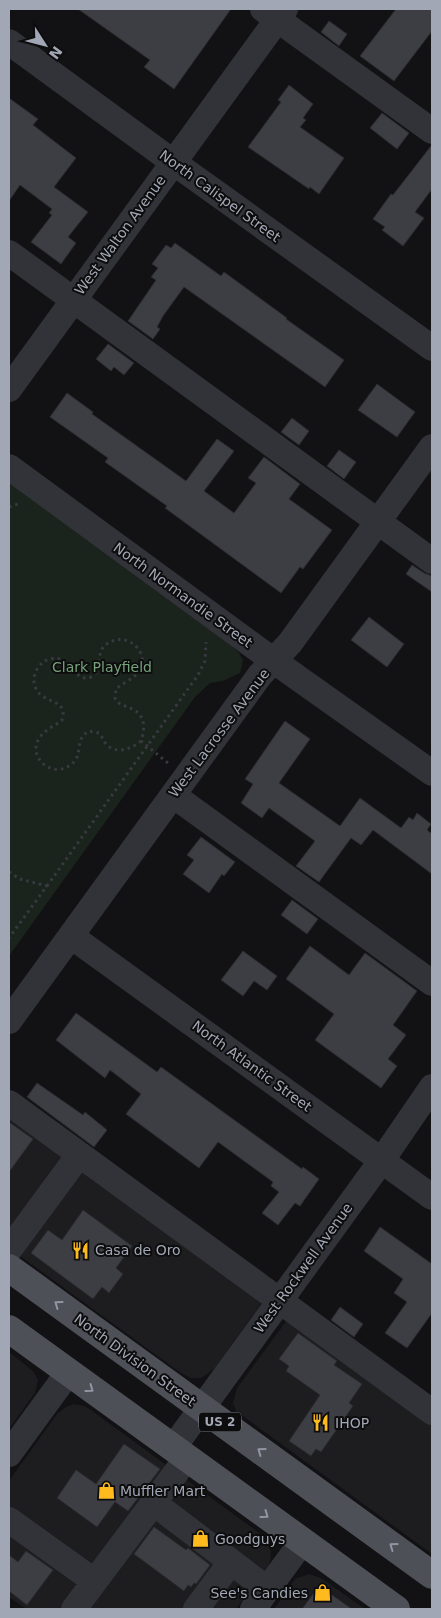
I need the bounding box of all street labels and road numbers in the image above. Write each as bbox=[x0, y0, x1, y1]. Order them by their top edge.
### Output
street label: North Calispel Street bbox=[156, 147, 284, 246]
street label: West Walton Avenue bbox=[71, 172, 169, 298]
street label: North Normandie Street bbox=[110, 539, 256, 651]
street label: West Lacrosse Avenue bbox=[165, 666, 273, 800]
street label: North Atlantic Street bbox=[189, 1017, 315, 1115]
street label: West Rockwell Avenue bbox=[250, 1200, 356, 1336]
street label: North Division Street bbox=[71, 1311, 199, 1410]
road number: US 2 bbox=[199, 1412, 241, 1431]

